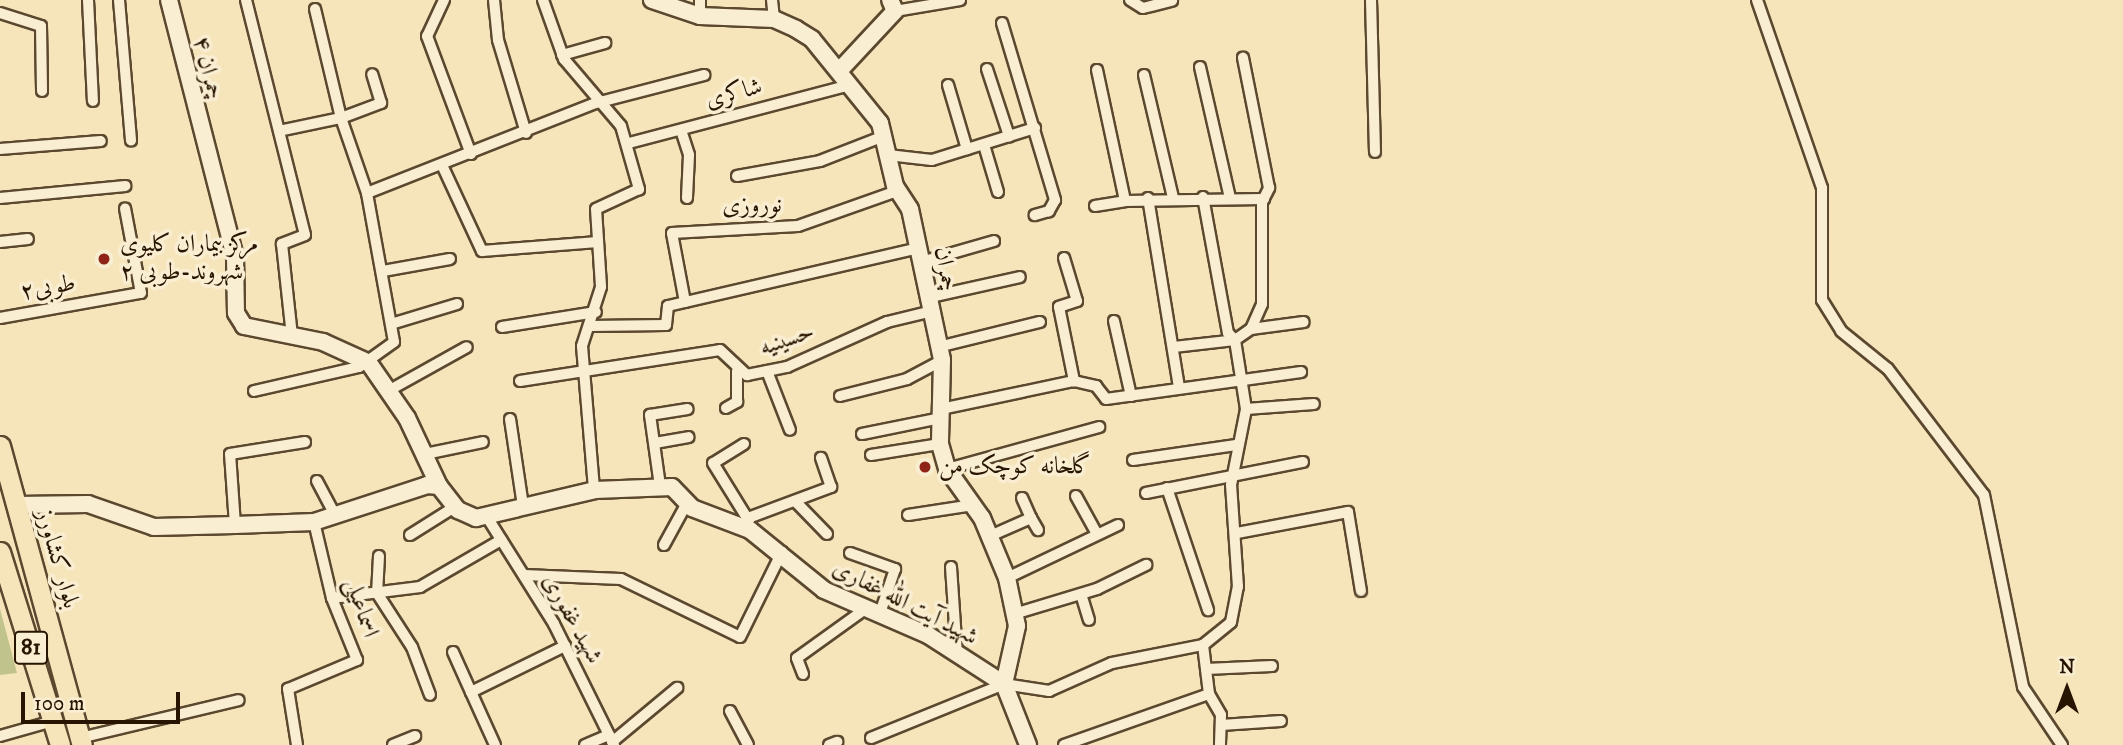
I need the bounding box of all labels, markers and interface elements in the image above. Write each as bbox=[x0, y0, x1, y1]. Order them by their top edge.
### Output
street label: چمران ۴ bbox=[185, 34, 229, 102]
street label: شاکری bbox=[702, 73, 766, 115]
street label: نوروزی bbox=[722, 191, 782, 221]
place label: مرکز بیماران کلیوی شهروند-طوبی ۲ bbox=[120, 231, 258, 287]
street label: چمران bbox=[927, 245, 963, 293]
marker: مرکز بیماران کلیوی شهروند-طوبی ۲ bbox=[94, 249, 114, 269]
street label: طوبی۲ bbox=[18, 269, 78, 307]
street label: حسینیه bbox=[756, 317, 818, 363]
place label: گلخانه کوچک من bbox=[939, 453, 1091, 481]
marker: گلخانه کوچک من bbox=[917, 459, 933, 475]
street label: بلوار کشاورز bbox=[29, 506, 85, 612]
street label: شهید آیت الله غفاری bbox=[827, 554, 983, 652]
street label: شهید غفوری bbox=[536, 569, 608, 669]
street label: اسماعیلی bbox=[338, 575, 384, 641]
road number: 81 bbox=[14, 628, 48, 668]
north arrow bbox=[2032, 654, 2102, 724]
text: N bbox=[2059, 656, 2075, 679]
scale bar bbox=[24, 678, 184, 722]
text: 100 m bbox=[34, 691, 85, 717]

